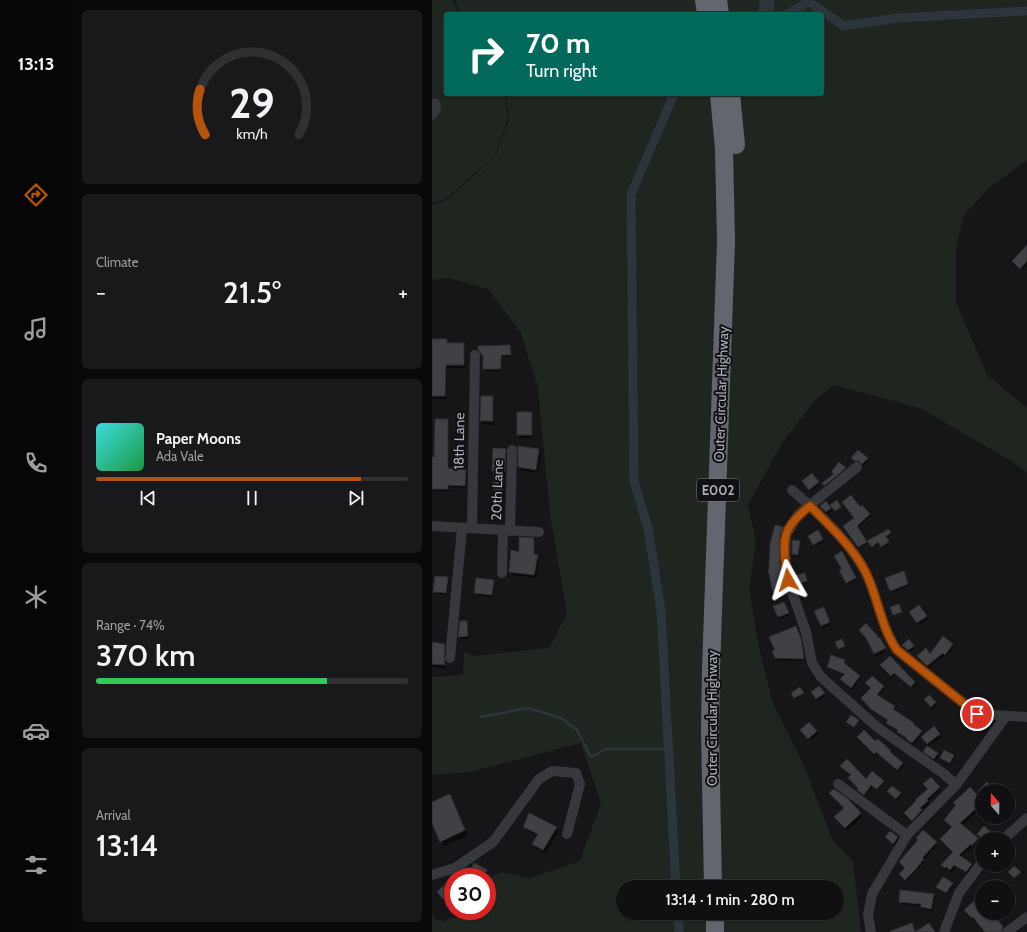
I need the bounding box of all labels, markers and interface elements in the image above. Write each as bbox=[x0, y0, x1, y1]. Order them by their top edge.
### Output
text: 70 m bbox=[526, 26, 590, 60]
icon: right bbox=[460, 28, 512, 80]
text: 13:13 bbox=[18, 53, 54, 75]
text: Turn right bbox=[526, 60, 597, 82]
text: 29 bbox=[229, 78, 275, 128]
text: km/h bbox=[236, 125, 268, 143]
icon: directions bbox=[22, 181, 50, 209]
text: Climate bbox=[96, 254, 138, 270]
text: 21.5° bbox=[223, 274, 281, 311]
text: − bbox=[96, 279, 106, 306]
text: + bbox=[398, 279, 408, 306]
icon: music bbox=[22, 315, 50, 343]
street label: Outer Circular Highway bbox=[710, 326, 732, 462]
street label: 18th Lane bbox=[450, 412, 468, 470]
text: Paper Moons bbox=[156, 430, 241, 448]
text: Ada Vale bbox=[156, 448, 204, 464]
icon: phone bbox=[22, 449, 50, 477]
street label: 20th Lane bbox=[487, 459, 507, 521]
road number: E002 bbox=[697, 479, 739, 501]
icon: previous bbox=[137, 487, 159, 509]
icon: pause bbox=[241, 487, 263, 509]
icon: next bbox=[345, 487, 367, 509]
position arrow bbox=[767, 559, 809, 601]
icon: climate bbox=[22, 583, 50, 611]
text: Range · 74% bbox=[96, 617, 165, 633]
text: 370 km bbox=[96, 637, 195, 674]
street label: Outer Circular Highway bbox=[703, 650, 721, 786]
pin bbox=[960, 697, 994, 731]
icon: arrive bbox=[966, 703, 988, 725]
icon: car bbox=[22, 717, 50, 745]
north arrow bbox=[975, 784, 1015, 824]
map controls bbox=[975, 784, 1015, 920]
text: Arrival bbox=[96, 807, 131, 823]
text: 13:14 bbox=[96, 827, 158, 864]
button: + bbox=[975, 832, 1015, 872]
icon: filters bbox=[22, 851, 50, 879]
speed limit sign: 30 bbox=[444, 868, 496, 920]
button: − bbox=[975, 880, 1015, 920]
text: 13:14 · 1 min · 280 m bbox=[665, 891, 795, 909]

